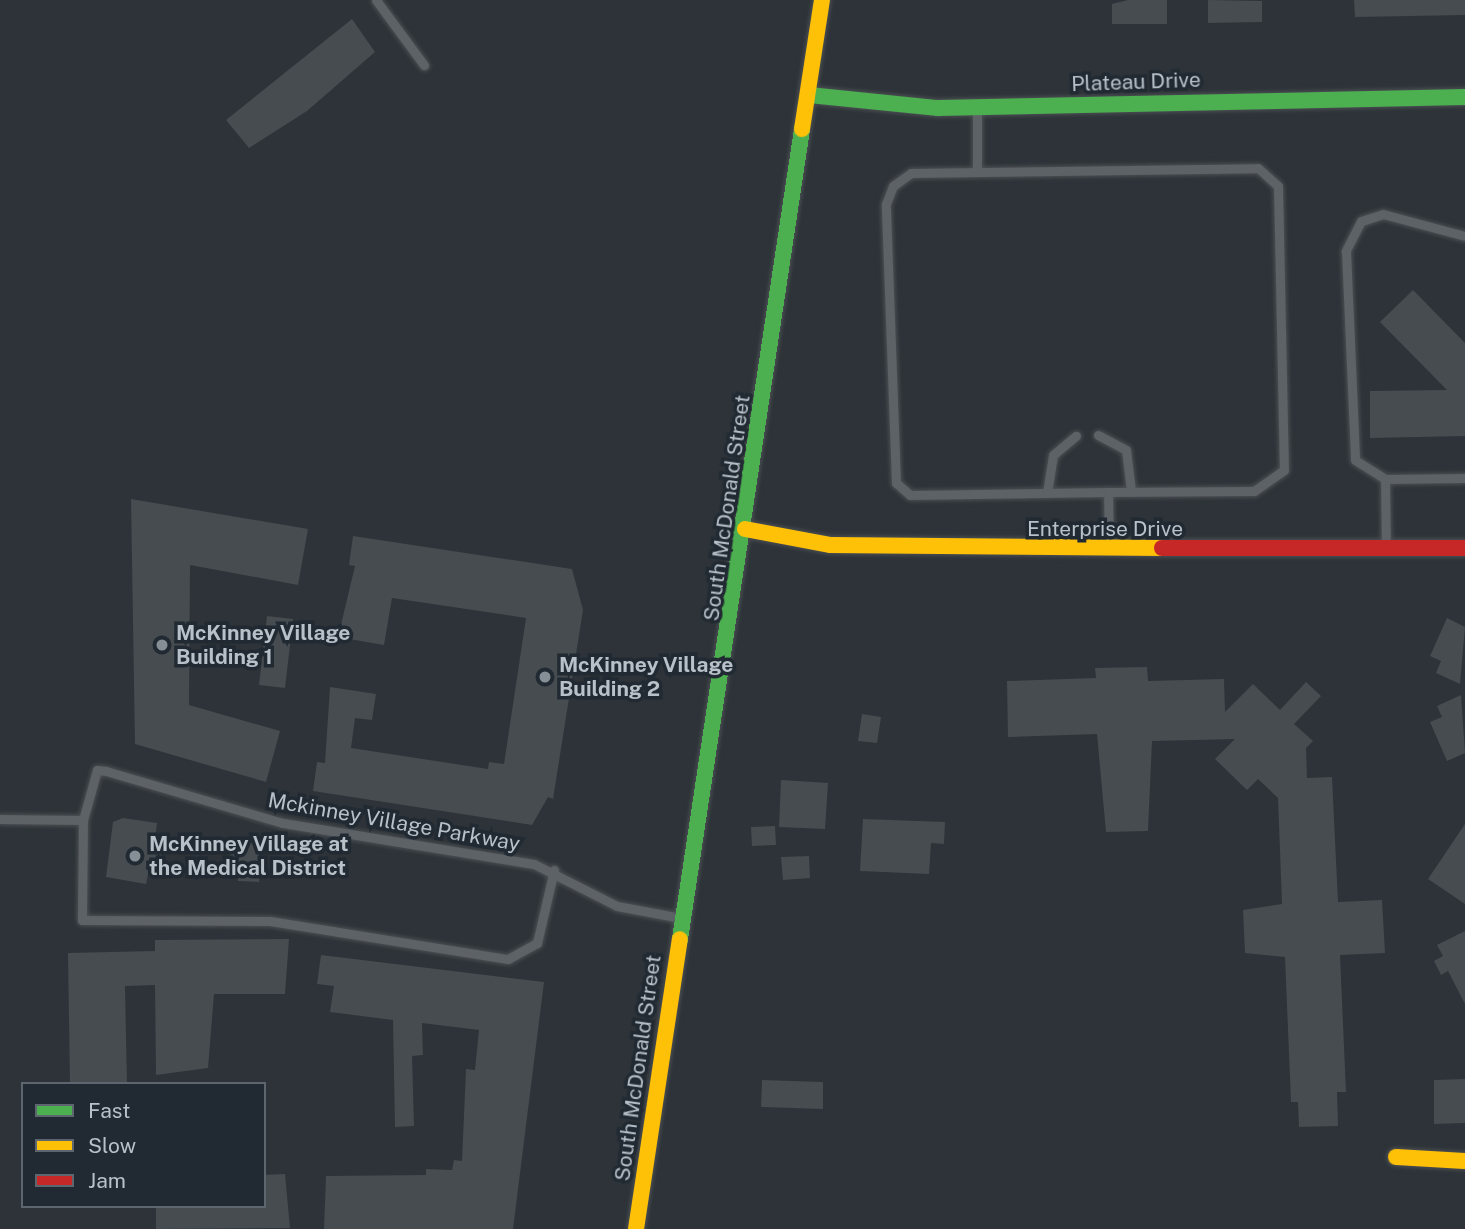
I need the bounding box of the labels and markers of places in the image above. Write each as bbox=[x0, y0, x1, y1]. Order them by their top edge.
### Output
place label: McKinney Village Building 1 bbox=[176, 620, 351, 670]
marker: McKinney Village Building 1 bbox=[154, 637, 170, 653]
place label: McKinney Village Building 2 bbox=[559, 652, 734, 702]
marker: McKinney Village Building 2 bbox=[537, 669, 553, 685]
place label: McKinney Village at the Medical District bbox=[149, 831, 349, 881]
marker: McKinney Village at the Medical District bbox=[127, 848, 143, 864]

